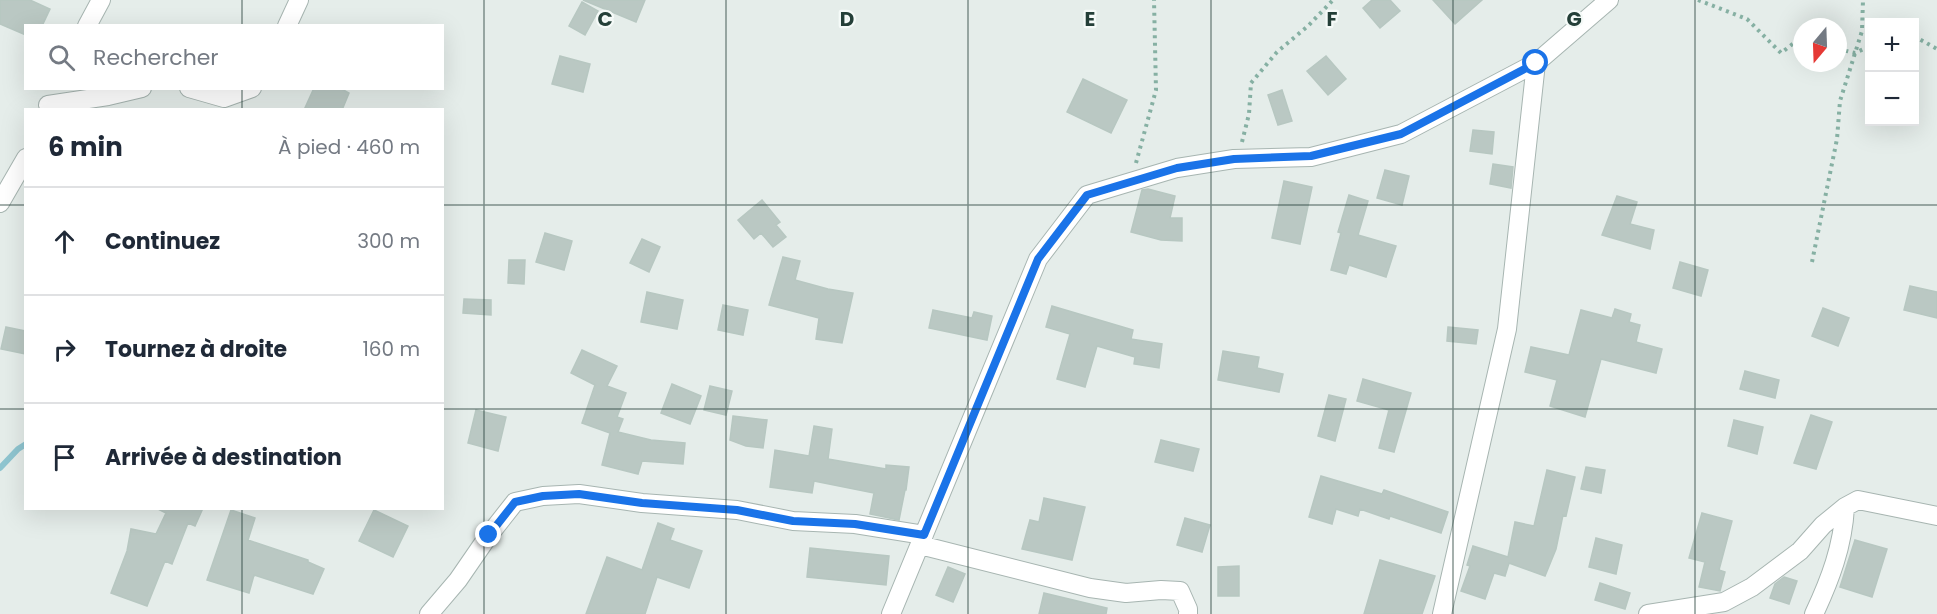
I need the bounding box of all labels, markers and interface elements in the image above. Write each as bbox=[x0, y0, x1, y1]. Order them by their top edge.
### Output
text: C bbox=[597, 5, 613, 33]
text: D bbox=[840, 5, 854, 33]
text: E bbox=[1085, 5, 1095, 33]
text: F bbox=[1327, 5, 1338, 33]
text: G bbox=[1566, 5, 1582, 33]
north arrow bbox=[1793, 18, 1847, 72]
map controls bbox=[1865, 18, 1919, 126]
button: + bbox=[1865, 18, 1919, 72]
search box bbox=[24, 24, 444, 90]
icon: search bbox=[45, 41, 78, 74]
text: Rechercher bbox=[93, 42, 219, 73]
route start bbox=[1522, 49, 1548, 75]
button: − bbox=[1865, 72, 1919, 126]
text: 6 min bbox=[48, 129, 123, 165]
text: À pied · 460 m bbox=[278, 133, 420, 161]
icon: ahead bbox=[48, 225, 81, 258]
text: Continuez bbox=[105, 226, 220, 257]
text: 300 m bbox=[357, 227, 420, 255]
icon: right bbox=[48, 333, 81, 366]
text: Tournez à droite bbox=[105, 334, 287, 365]
text: 160 m bbox=[362, 335, 420, 363]
icon: arrive bbox=[48, 441, 81, 474]
text: Arrivée à destination bbox=[105, 442, 342, 473]
route end bbox=[475, 521, 501, 547]

